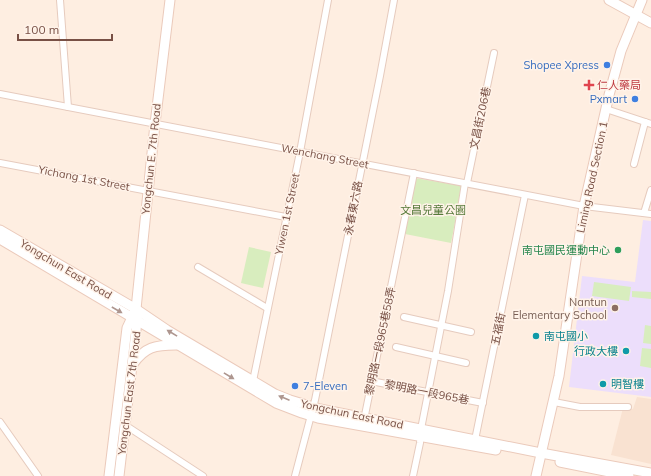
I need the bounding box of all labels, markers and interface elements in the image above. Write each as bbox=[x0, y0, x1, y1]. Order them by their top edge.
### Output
scale bar bbox=[18, 16, 112, 42]
text: 100 m bbox=[24, 22, 59, 37]
place label: Shopee Xpress bbox=[523, 58, 599, 72]
marker: Shopee Xpress bbox=[602, 60, 612, 70]
place label: 仁人藥局 bbox=[597, 78, 641, 92]
marker: 仁人藥局 bbox=[584, 80, 594, 90]
street label: 文昌街206巷 bbox=[467, 85, 493, 151]
place label: Pxmart bbox=[590, 92, 627, 106]
marker: Pxmart bbox=[630, 94, 640, 104]
street label: Yongchun E. 7th Road bbox=[138, 103, 164, 216]
street label: Liming Road Section 1 bbox=[573, 120, 611, 234]
street label: Wenchang Street bbox=[280, 141, 370, 171]
street label: Yichang 1st Street bbox=[36, 162, 131, 194]
street label: Yiwen 1st Street bbox=[271, 172, 303, 257]
street label: 永春東六路 bbox=[341, 180, 365, 236]
park label: 文昌兒童公園 bbox=[400, 203, 466, 217]
street label: Yongchun East Road bbox=[17, 235, 115, 302]
place label: 南屯國民運動中心 bbox=[522, 243, 610, 257]
marker: 南屯國民運動中心 bbox=[613, 245, 623, 255]
street label: 黎明路一段965巷58弄 bbox=[362, 286, 398, 396]
place label: Nantun Elementary School bbox=[512, 295, 607, 322]
marker: Nantun Elementary School bbox=[610, 303, 620, 313]
one-way arrow bbox=[111, 306, 123, 313]
street label: 五福街 bbox=[488, 311, 508, 347]
one-way arrow bbox=[166, 329, 178, 336]
place label: 南屯國小 bbox=[544, 329, 588, 343]
street label: Yongchun East 7th Road bbox=[114, 330, 144, 457]
marker: 南屯國小 bbox=[531, 331, 541, 341]
place label: 行政大樓 bbox=[574, 344, 618, 358]
marker: 行政大樓 bbox=[621, 346, 631, 356]
one-way arrow bbox=[223, 373, 235, 380]
street label: 黎明路一段965巷 bbox=[384, 377, 470, 407]
place label: 明智樓 bbox=[611, 377, 644, 391]
place label: 7-Eleven bbox=[303, 379, 348, 393]
marker: 明智樓 bbox=[598, 379, 608, 389]
marker: 7-Eleven bbox=[290, 381, 300, 391]
one-way arrow bbox=[279, 395, 290, 401]
street label: Yongchun East Road bbox=[298, 396, 405, 432]

